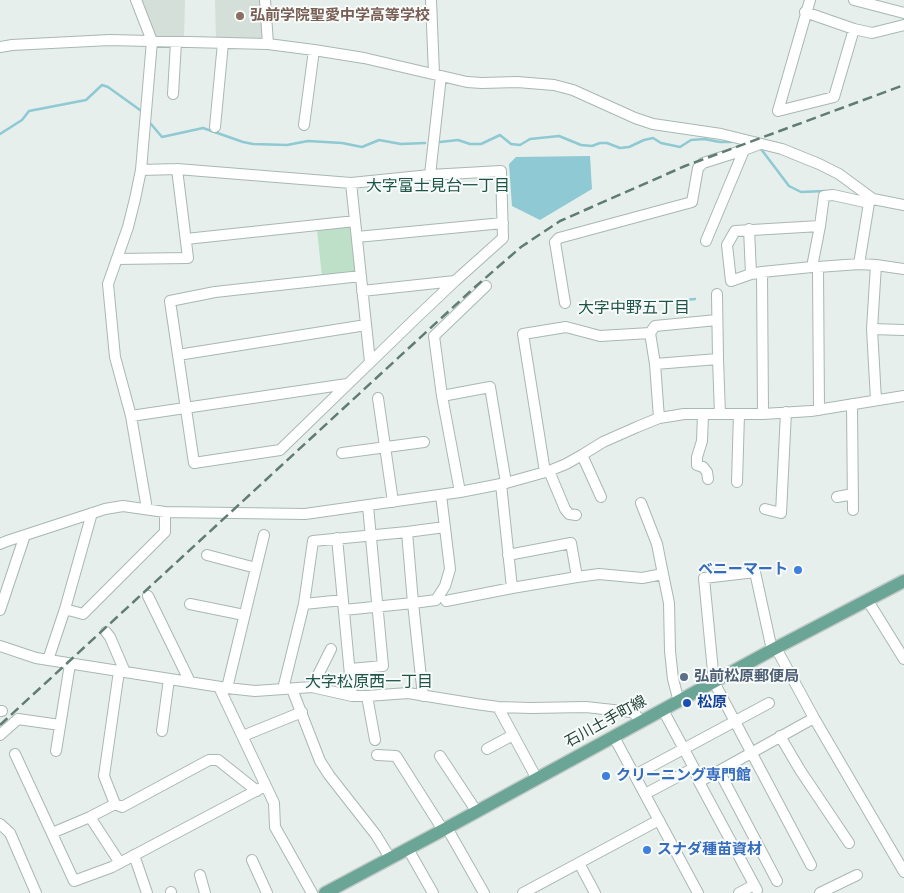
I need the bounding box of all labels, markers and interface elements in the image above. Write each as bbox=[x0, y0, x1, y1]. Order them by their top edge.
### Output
place label: 弘前学院聖愛中学高等学校 bbox=[250, 7, 430, 25]
marker: 弘前学院聖愛中学高等学校 bbox=[234, 10, 246, 22]
district label: 大字富士見台一丁目 bbox=[366, 177, 510, 197]
district label: 大字中野五丁目 bbox=[578, 299, 690, 319]
place label: ベニーマート bbox=[698, 561, 788, 579]
marker: ベニーマート bbox=[792, 564, 804, 576]
place label: 弘前松原郵便局 bbox=[694, 668, 799, 686]
marker: 弘前松原郵便局 bbox=[678, 671, 690, 683]
district label: 大字松原西一丁目 bbox=[305, 673, 433, 693]
street label: 石川土手町線 bbox=[562, 692, 650, 752]
place label: 松原 bbox=[697, 694, 727, 712]
marker: 松原 bbox=[681, 697, 693, 709]
place label: クリーニング専門館 bbox=[616, 767, 751, 785]
marker: クリーニング専門館 bbox=[600, 770, 612, 782]
place label: スナダ種苗資材 bbox=[657, 841, 762, 859]
marker: スナダ種苗資材 bbox=[641, 844, 653, 856]

